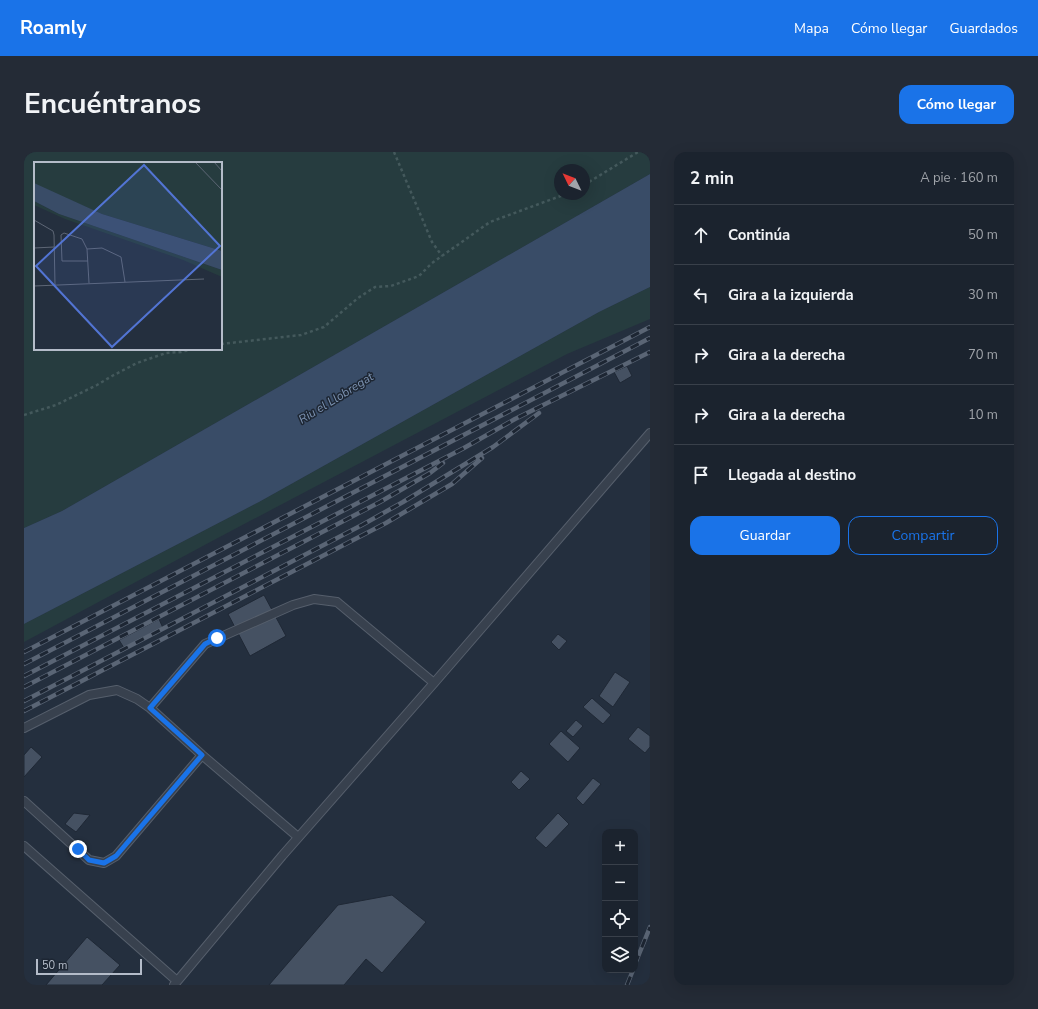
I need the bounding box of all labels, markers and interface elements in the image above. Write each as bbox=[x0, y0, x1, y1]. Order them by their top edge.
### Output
text: Roamly bbox=[20, 15, 87, 41]
text: Mapa bbox=[794, 19, 829, 38]
text: Cómo llegar bbox=[851, 19, 927, 38]
text: Guardados bbox=[949, 19, 1018, 38]
text: Encuéntranos bbox=[24, 85, 201, 123]
button: Cómo llegar bbox=[899, 85, 1014, 124]
inset map bbox=[34, 162, 222, 350]
north arrow bbox=[554, 164, 590, 200]
text: 2 min bbox=[690, 167, 734, 190]
text: A pie · 160 m bbox=[920, 169, 998, 187]
icon: ahead bbox=[690, 224, 712, 246]
text: Continúa bbox=[728, 225, 790, 245]
text: 50 m bbox=[968, 226, 998, 244]
icon: left bbox=[690, 284, 712, 306]
text: Gira a la izquierda bbox=[728, 285, 854, 305]
text: 30 m bbox=[968, 286, 998, 304]
icon: right bbox=[690, 344, 712, 366]
text: Gira a la derecha bbox=[728, 345, 845, 365]
text: 70 m bbox=[968, 346, 998, 364]
water label: Riu el Llobregat bbox=[295, 368, 377, 427]
icon: right bbox=[690, 404, 712, 426]
text: Gira a la derecha bbox=[728, 405, 845, 425]
text: 10 m bbox=[968, 406, 998, 424]
icon: arrive bbox=[690, 464, 712, 486]
text: Llegada al destino bbox=[728, 465, 856, 485]
button: Guardar bbox=[690, 516, 840, 555]
button: Compartir bbox=[848, 516, 998, 555]
route start bbox=[208, 629, 226, 647]
map controls bbox=[602, 829, 638, 973]
button: + bbox=[602, 829, 638, 865]
route end bbox=[69, 840, 87, 858]
button: − bbox=[602, 865, 638, 901]
button: locate bbox=[602, 901, 638, 937]
button: layers bbox=[602, 937, 638, 973]
scale bar bbox=[36, 957, 142, 976]
text: 50 m bbox=[42, 958, 67, 973]

